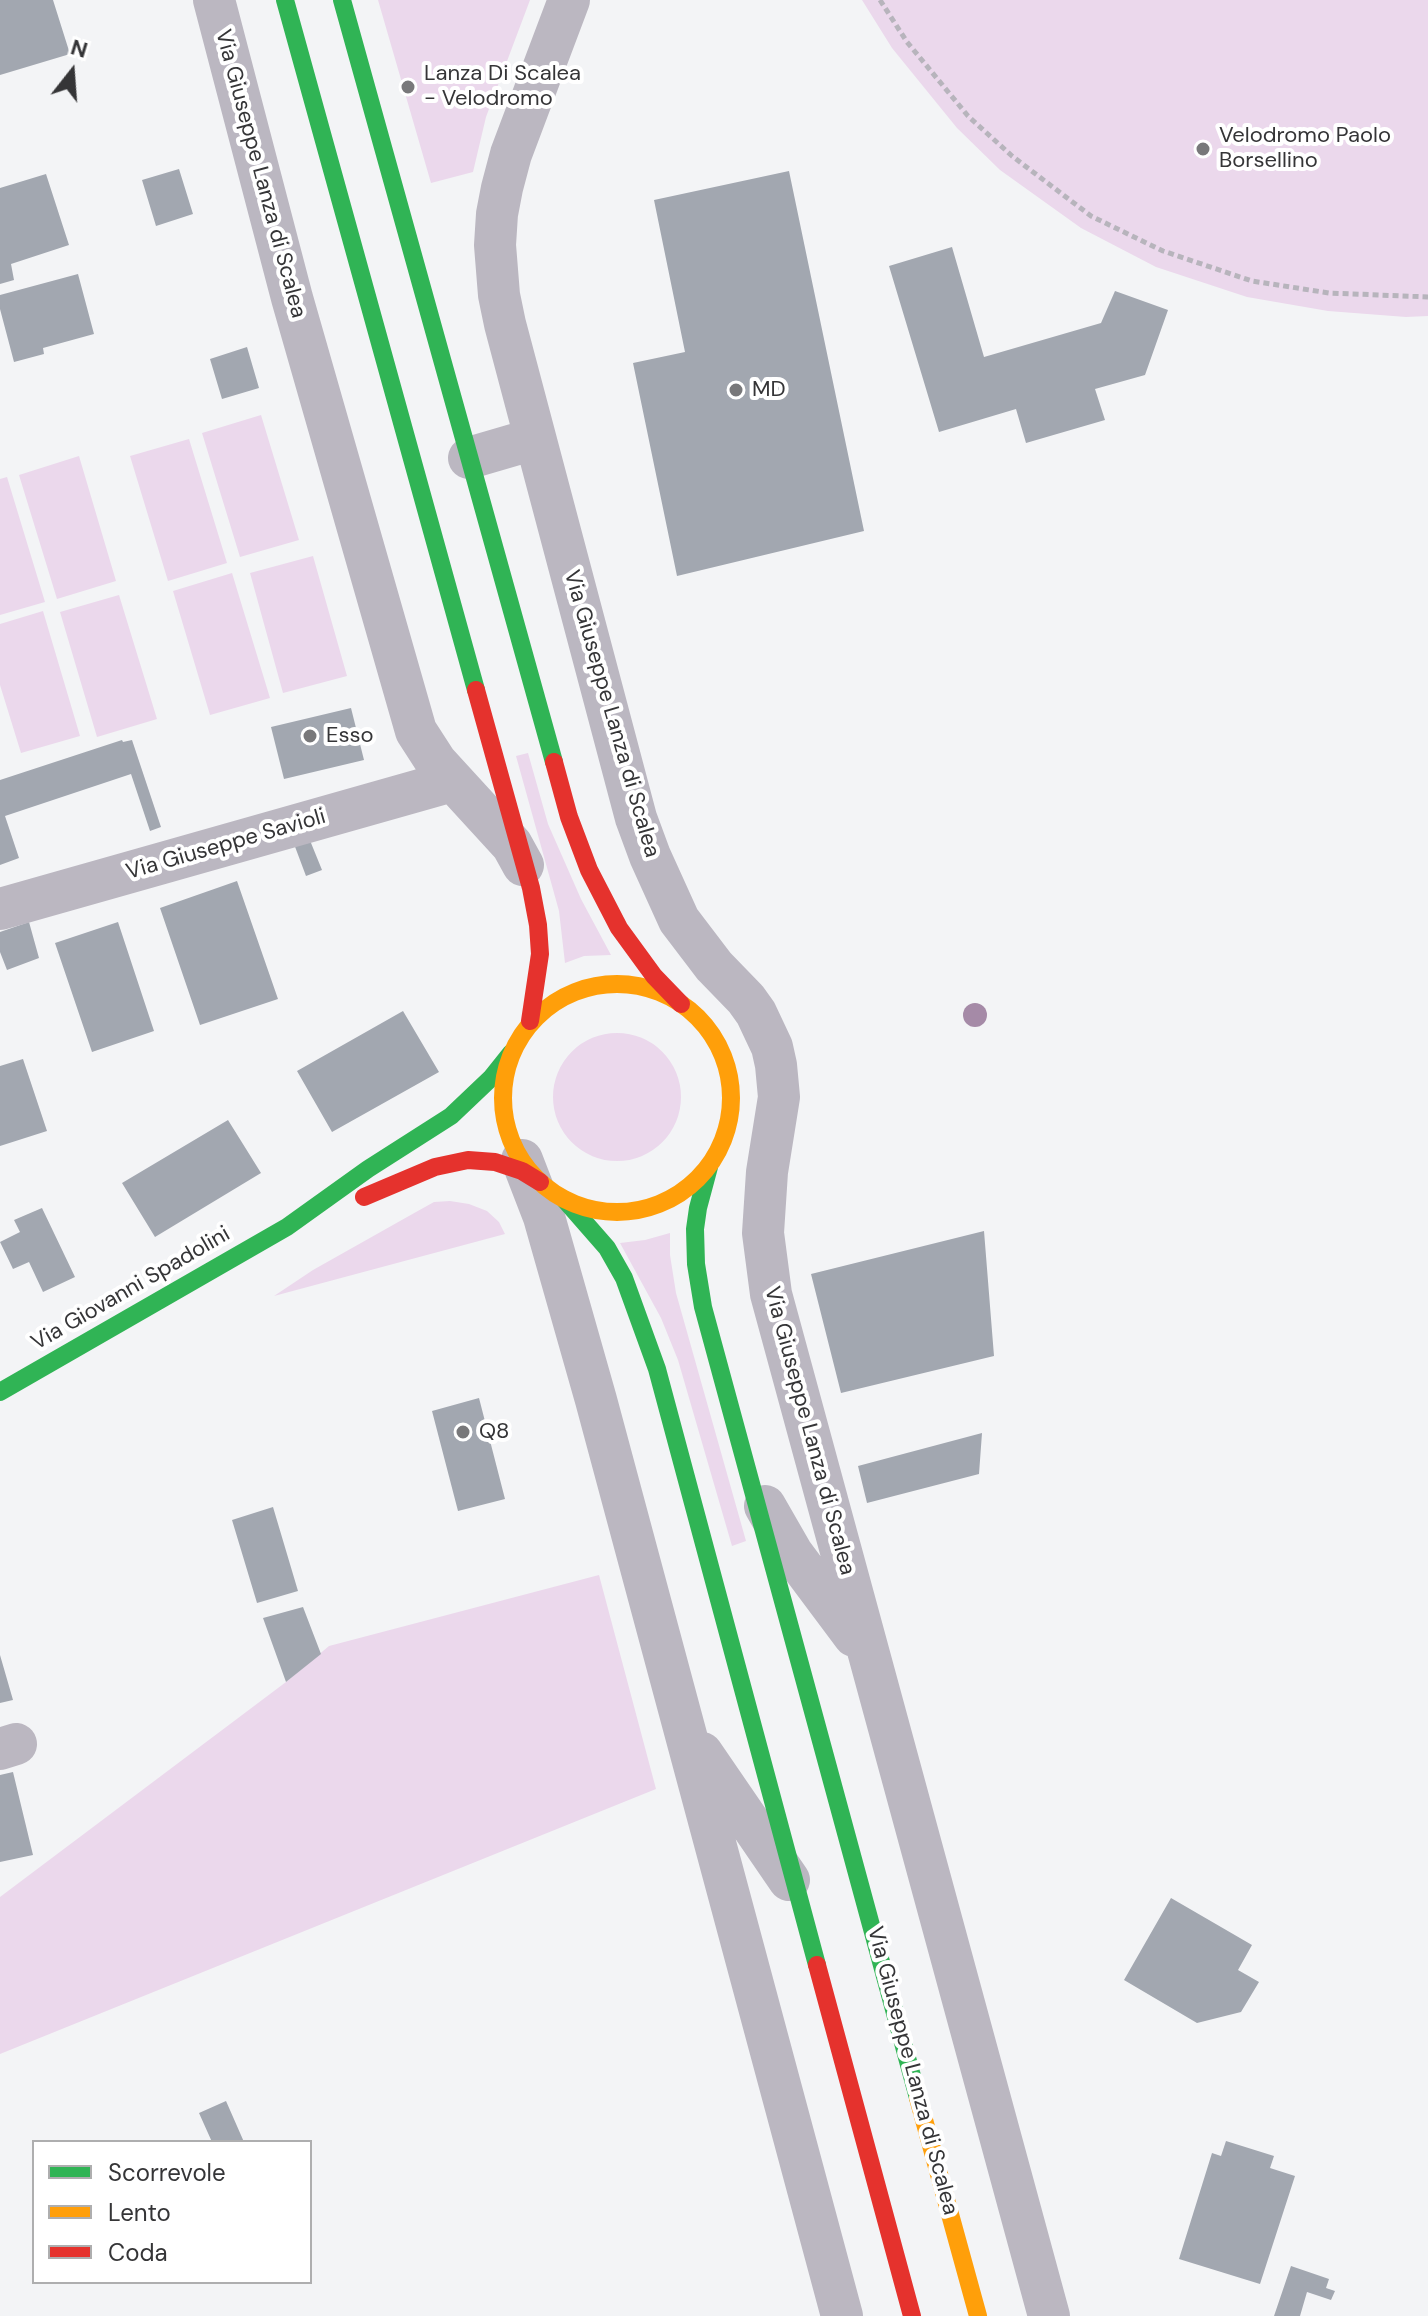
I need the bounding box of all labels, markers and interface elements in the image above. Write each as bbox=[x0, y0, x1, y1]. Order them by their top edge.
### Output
street label: Via Giuseppe Lanza di Scalea bbox=[209, 27, 311, 321]
north arrow bbox=[32, 32, 112, 112]
text: N bbox=[67, 32, 91, 65]
place label: Lanza Di Scalea - Velodromo bbox=[424, 61, 581, 112]
marker: Lanza Di Scalea - Velodromo bbox=[399, 78, 417, 96]
place label: Velodromo Paolo Borsellino bbox=[1219, 123, 1391, 174]
marker: Velodromo Paolo Borsellino bbox=[1194, 140, 1212, 158]
place label: MD bbox=[752, 377, 786, 403]
marker: MD bbox=[727, 381, 745, 399]
street label: Via Giuseppe Lanza di Scalea bbox=[557, 567, 665, 861]
place label: Esso bbox=[326, 723, 374, 749]
marker: Esso bbox=[301, 727, 319, 745]
street label: Via Giuseppe Savioli bbox=[123, 804, 329, 886]
street label: Via Giovanni Spadolini bbox=[27, 1221, 235, 1357]
street label: Via Giuseppe Lanza di Scalea bbox=[758, 1284, 860, 1578]
place label: Q8 bbox=[479, 1419, 509, 1445]
marker: Q8 bbox=[454, 1423, 472, 1441]
street label: Via Giuseppe Lanza di Scalea bbox=[861, 1924, 963, 2218]
legend bbox=[32, 2140, 312, 2284]
text: Scorrevole bbox=[108, 2157, 226, 2188]
text: Lento bbox=[108, 2197, 171, 2228]
text: Coda bbox=[108, 2237, 168, 2268]

